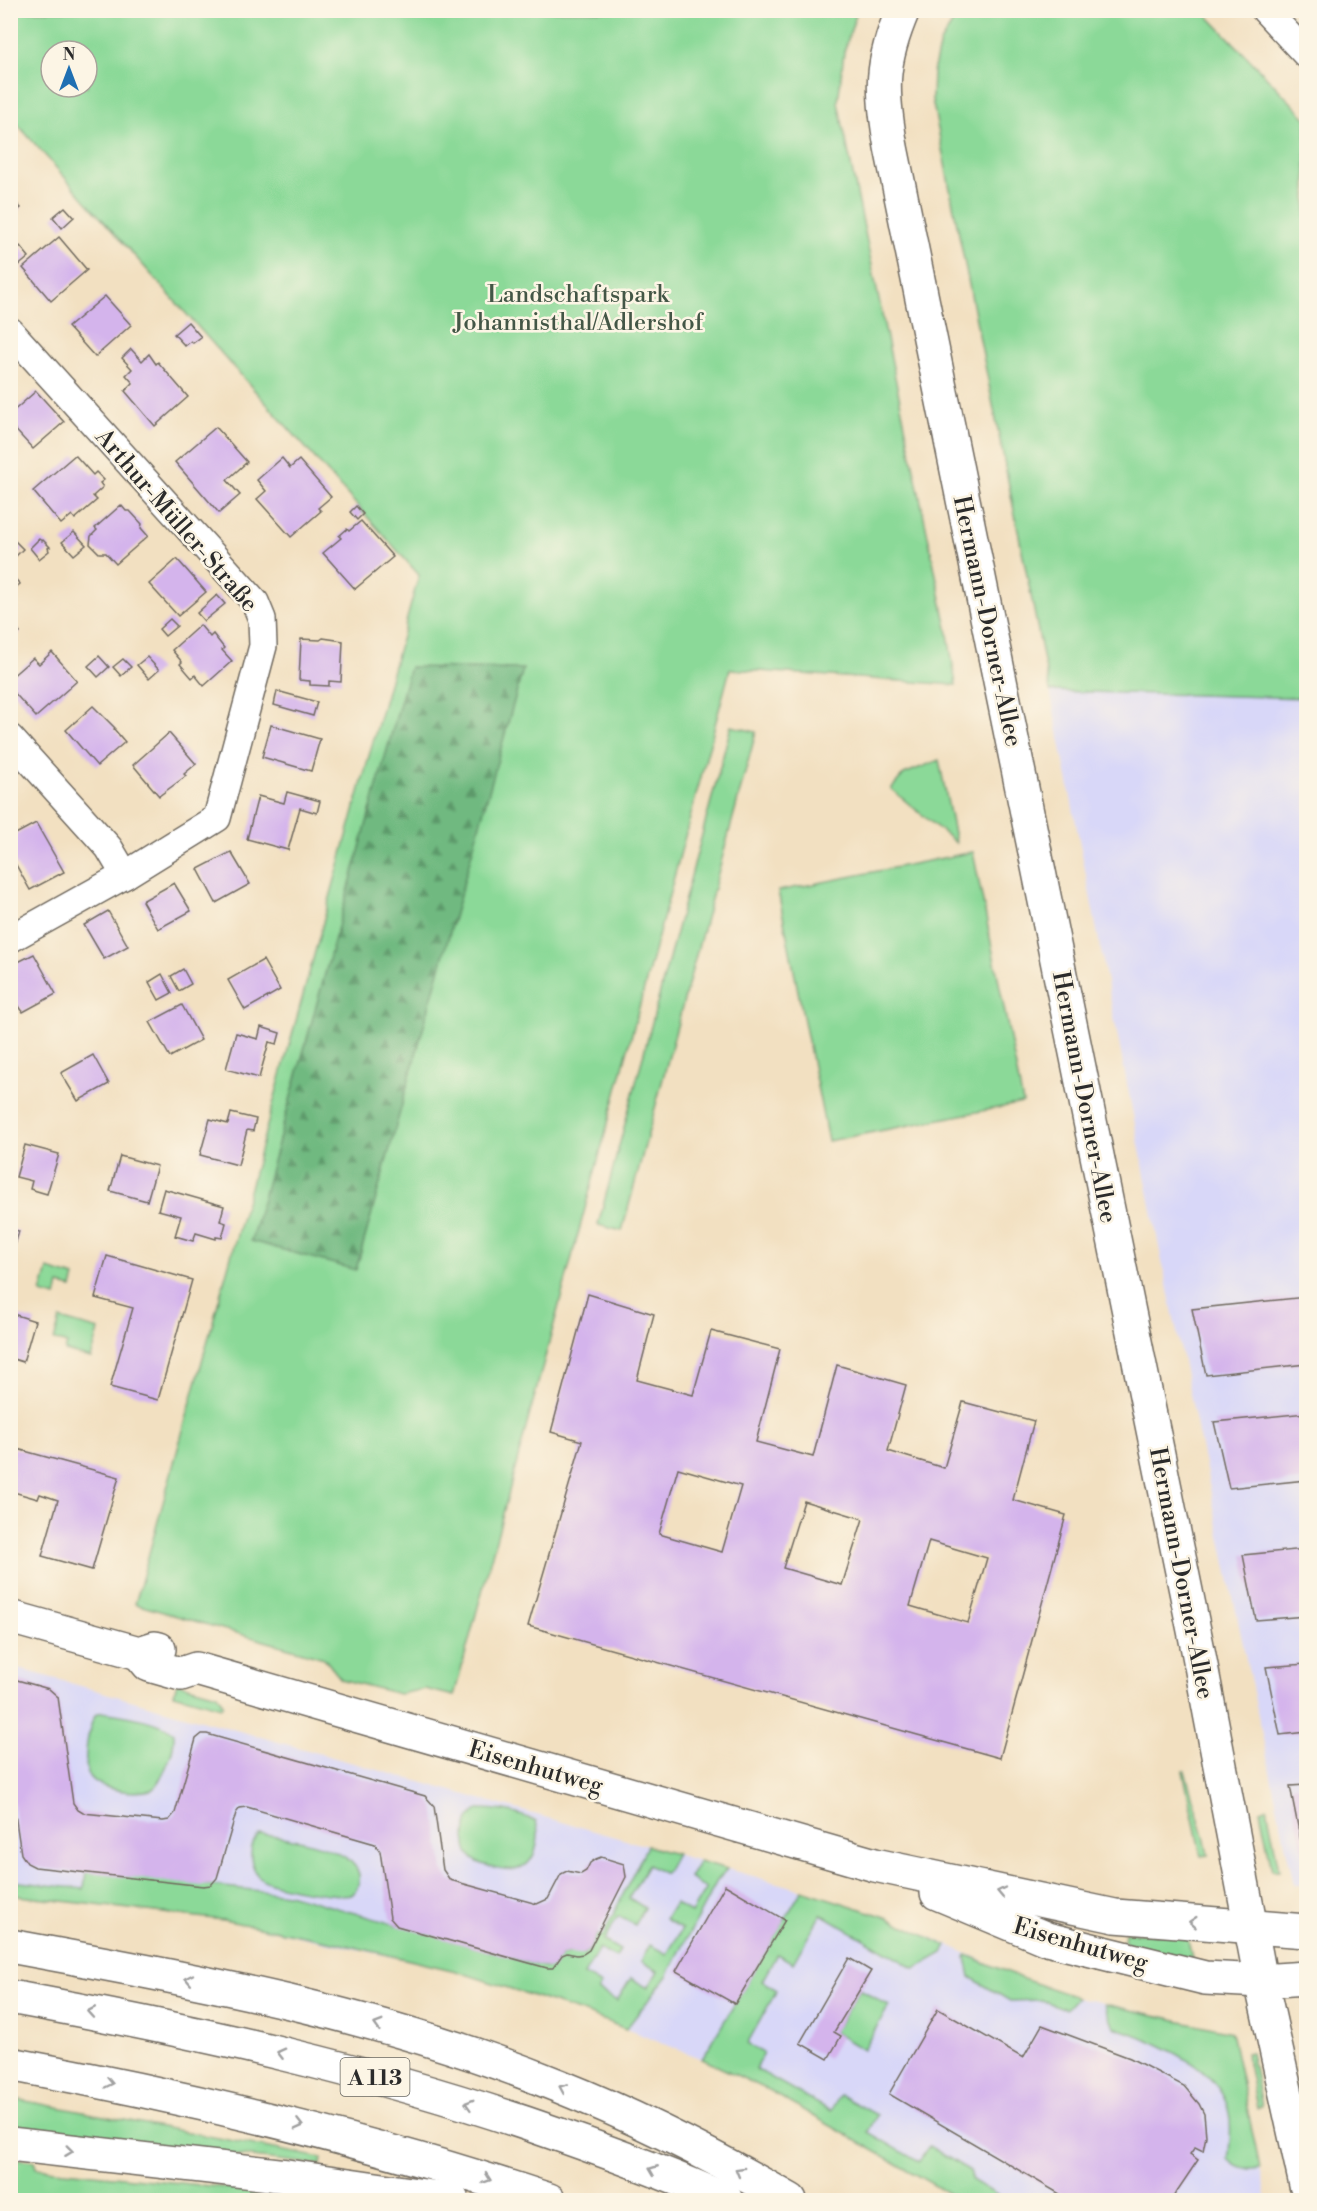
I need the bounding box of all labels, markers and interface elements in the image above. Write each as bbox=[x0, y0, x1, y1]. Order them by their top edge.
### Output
north arrow bbox=[39, 39, 99, 99]
text: N bbox=[63, 45, 76, 65]
park label: Landschaftspark Johannisthal/Adlershof bbox=[452, 280, 704, 338]
street label: Arthur-Müller-Straße bbox=[88, 422, 264, 619]
street label: Hermann-Dorner-Allee bbox=[946, 493, 1028, 750]
street label: Hermann-Dorner-Allee bbox=[1045, 969, 1123, 1226]
street label: Hermann-Dorner-Allee bbox=[1142, 1445, 1220, 1702]
street label: Eisenhutweg bbox=[465, 1734, 607, 1802]
one-way arrow bbox=[996, 1886, 1006, 1899]
street label: Eisenhutweg bbox=[1010, 1911, 1152, 1979]
one-way arrow bbox=[1188, 1916, 1197, 1929]
one-way arrow bbox=[184, 1973, 194, 1986]
one-way arrow bbox=[86, 2006, 96, 2019]
one-way arrow bbox=[373, 2020, 384, 2032]
one-way arrow bbox=[277, 2047, 287, 2060]
road number: A 113 bbox=[340, 2058, 410, 2096]
one-way arrow bbox=[104, 2076, 114, 2089]
one-way arrow bbox=[558, 2083, 569, 2095]
one-way arrow bbox=[465, 2099, 475, 2111]
one-way arrow bbox=[294, 2118, 304, 2131]
one-way arrow bbox=[64, 2144, 73, 2157]
one-way arrow bbox=[648, 2165, 659, 2177]
one-way arrow bbox=[735, 2167, 745, 2178]
one-way arrow bbox=[481, 2172, 492, 2185]

